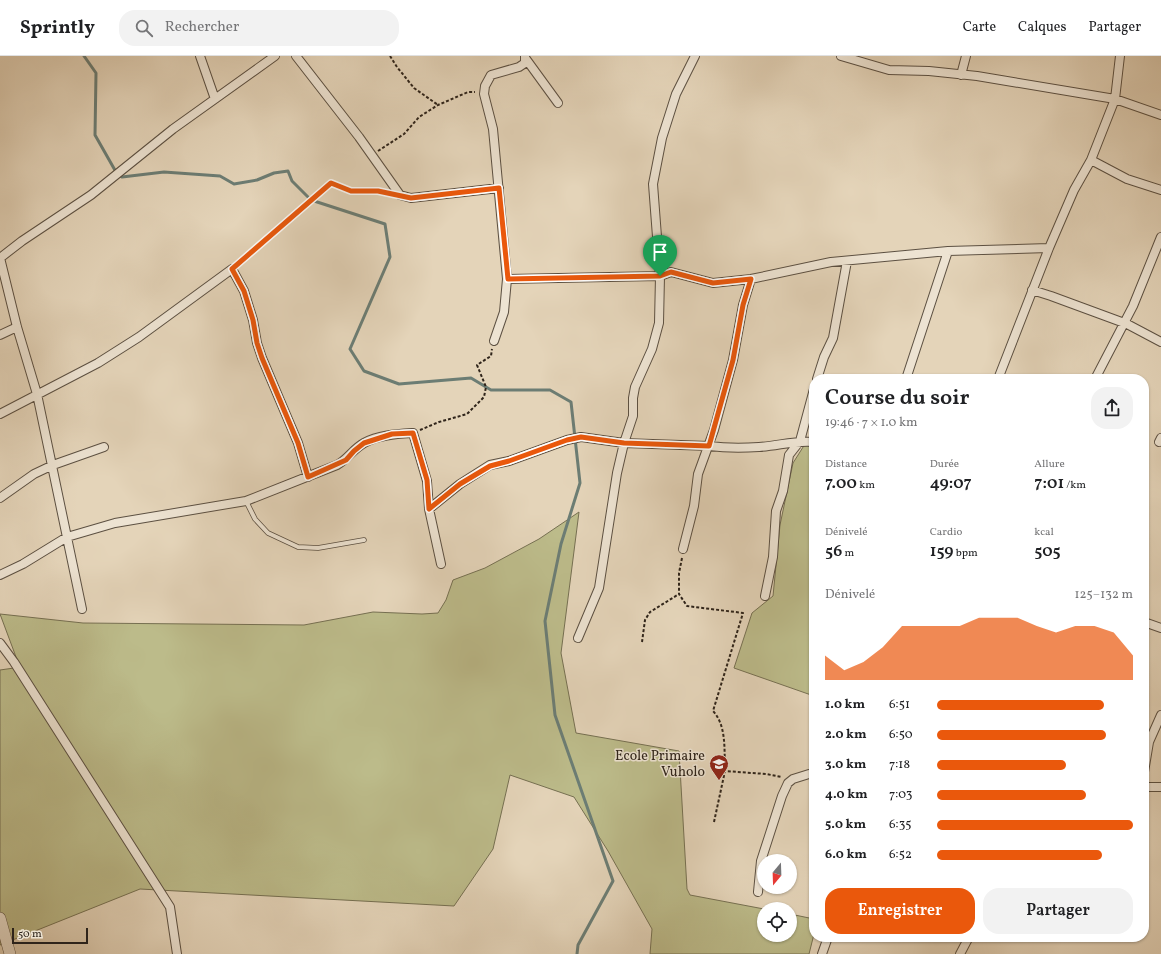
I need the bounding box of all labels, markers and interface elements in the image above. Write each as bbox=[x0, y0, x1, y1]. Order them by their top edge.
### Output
search box bbox=[119, 10, 399, 46]
text: Sprintly bbox=[20, 15, 95, 41]
icon: search bbox=[133, 17, 155, 39]
text: Rechercher bbox=[165, 17, 239, 38]
text: Carte bbox=[963, 18, 996, 37]
text: Calques bbox=[1018, 18, 1066, 37]
text: Partager bbox=[1088, 18, 1141, 37]
pin bbox=[643, 235, 677, 276]
icon: arrive bbox=[649, 241, 671, 263]
text: Course du soir bbox=[825, 383, 970, 414]
button: share bbox=[1091, 387, 1133, 429]
text: 19:46 · 7 × 1.0 km bbox=[825, 414, 918, 432]
text: Distance bbox=[825, 457, 867, 472]
text: Durée bbox=[930, 457, 959, 472]
text: Allure bbox=[1034, 457, 1065, 472]
text: 7.00 bbox=[825, 472, 857, 495]
text: 49:07 bbox=[930, 472, 972, 495]
text: 7:01 bbox=[1034, 472, 1064, 495]
text: km bbox=[857, 478, 875, 493]
text: /km bbox=[1064, 478, 1086, 493]
text: Dénivelé bbox=[825, 525, 868, 540]
text: Cardio bbox=[930, 525, 962, 540]
text: kcal bbox=[1034, 525, 1054, 540]
text: 56 bbox=[825, 540, 842, 563]
text: 159 bbox=[930, 540, 954, 563]
text: 505 bbox=[1034, 540, 1061, 563]
text: m bbox=[842, 546, 854, 561]
text: bpm bbox=[954, 546, 978, 561]
text: Dénivelé bbox=[825, 586, 875, 604]
text: 125–132 m bbox=[1075, 586, 1133, 604]
text: 1.0 km bbox=[825, 696, 865, 714]
text: 6:51 bbox=[889, 696, 910, 714]
text: 2.0 km bbox=[825, 726, 867, 744]
text: 6:50 bbox=[889, 726, 912, 744]
place label: Ecole Primaire Vuholo bbox=[615, 747, 705, 782]
school or university icon: Ecole Primaire Vuholo bbox=[708, 753, 730, 781]
text: 3.0 km bbox=[825, 756, 866, 774]
text: 7:18 bbox=[889, 756, 910, 774]
text: 4.0 km bbox=[825, 786, 868, 804]
text: 7:03 bbox=[889, 786, 913, 804]
text: 5.0 km bbox=[825, 816, 866, 834]
text: 6:35 bbox=[889, 816, 912, 834]
text: 6.0 km bbox=[825, 846, 867, 864]
text: 6:52 bbox=[889, 846, 912, 864]
north arrow bbox=[757, 854, 797, 894]
map controls bbox=[757, 854, 797, 942]
button: Enregistrer bbox=[825, 888, 975, 934]
button: Partager bbox=[983, 888, 1133, 934]
button: locate bbox=[757, 902, 797, 942]
scale bar bbox=[12, 926, 88, 945]
text: 50 m bbox=[18, 927, 42, 942]

